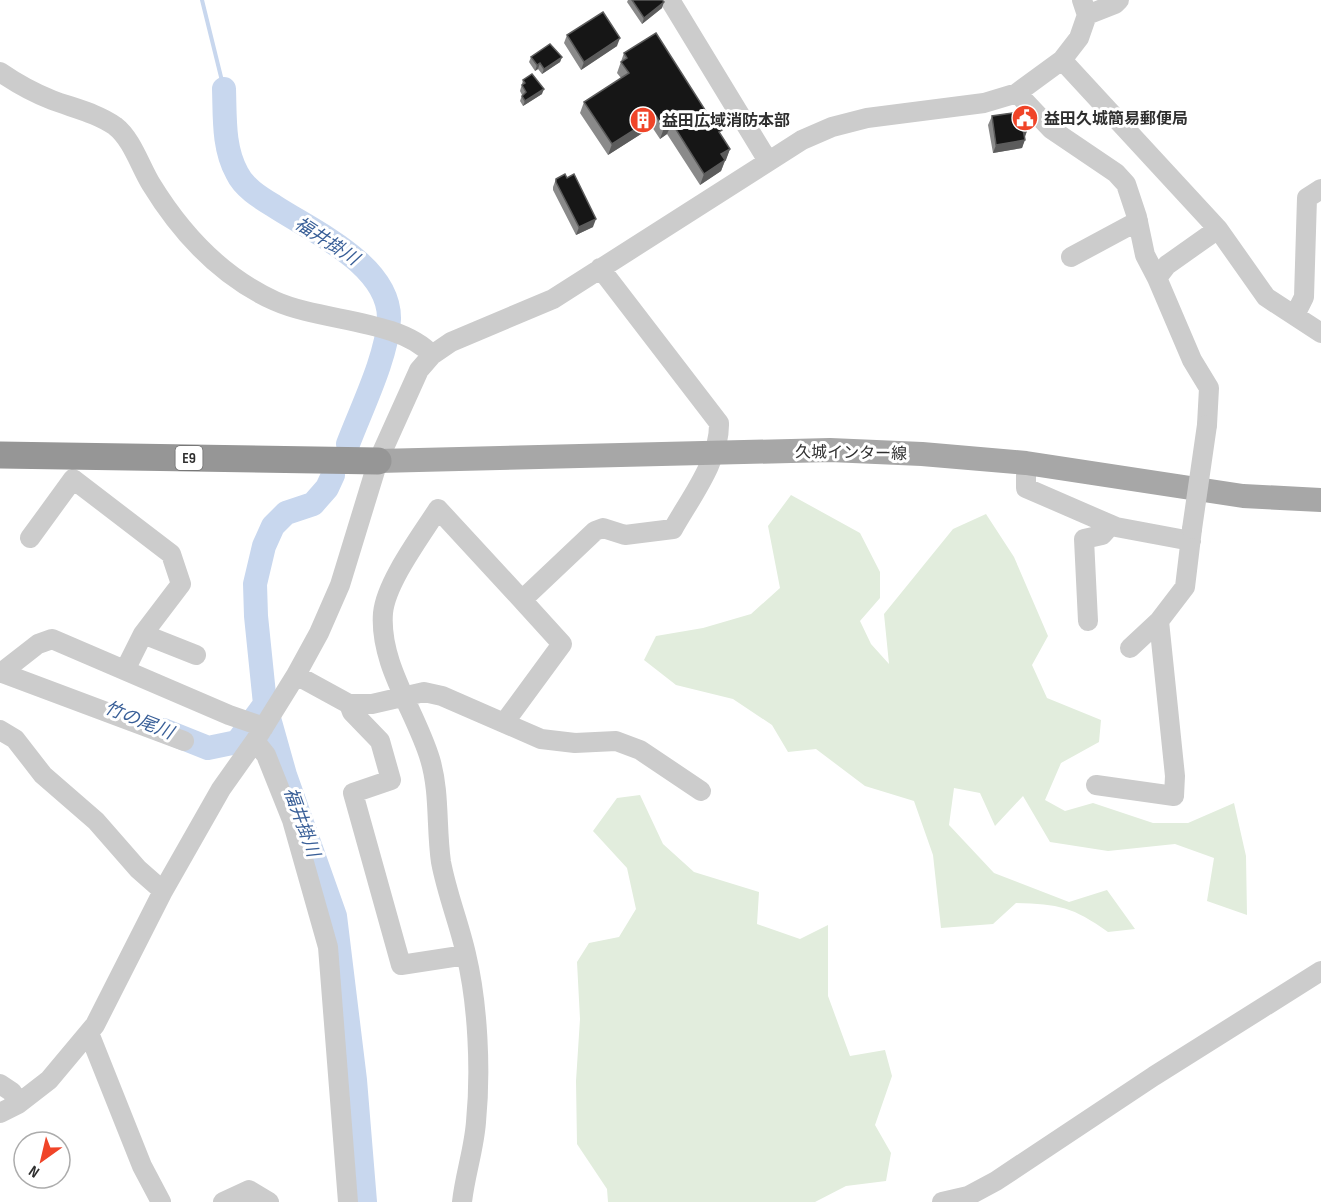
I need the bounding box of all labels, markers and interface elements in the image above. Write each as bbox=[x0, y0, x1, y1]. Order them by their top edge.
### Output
public building icon: 益田久城簡易郵便局 bbox=[1010, 103, 1040, 133]
building icon: 益田広域消防本部 bbox=[628, 105, 658, 135]
place label: 益田久城簡易郵便局 bbox=[1044, 109, 1188, 129]
place label: 益田広域消防本部 bbox=[662, 112, 790, 131]
water label: 福井掛川 bbox=[291, 213, 364, 271]
street label: 久城インター線 bbox=[795, 443, 907, 464]
road number: E9 bbox=[176, 446, 202, 470]
water label: 竹の尾川 bbox=[102, 697, 178, 744]
water label: 福井掛川 bbox=[279, 785, 324, 861]
north arrow bbox=[12, 1130, 72, 1190]
text: N bbox=[26, 1161, 43, 1181]

